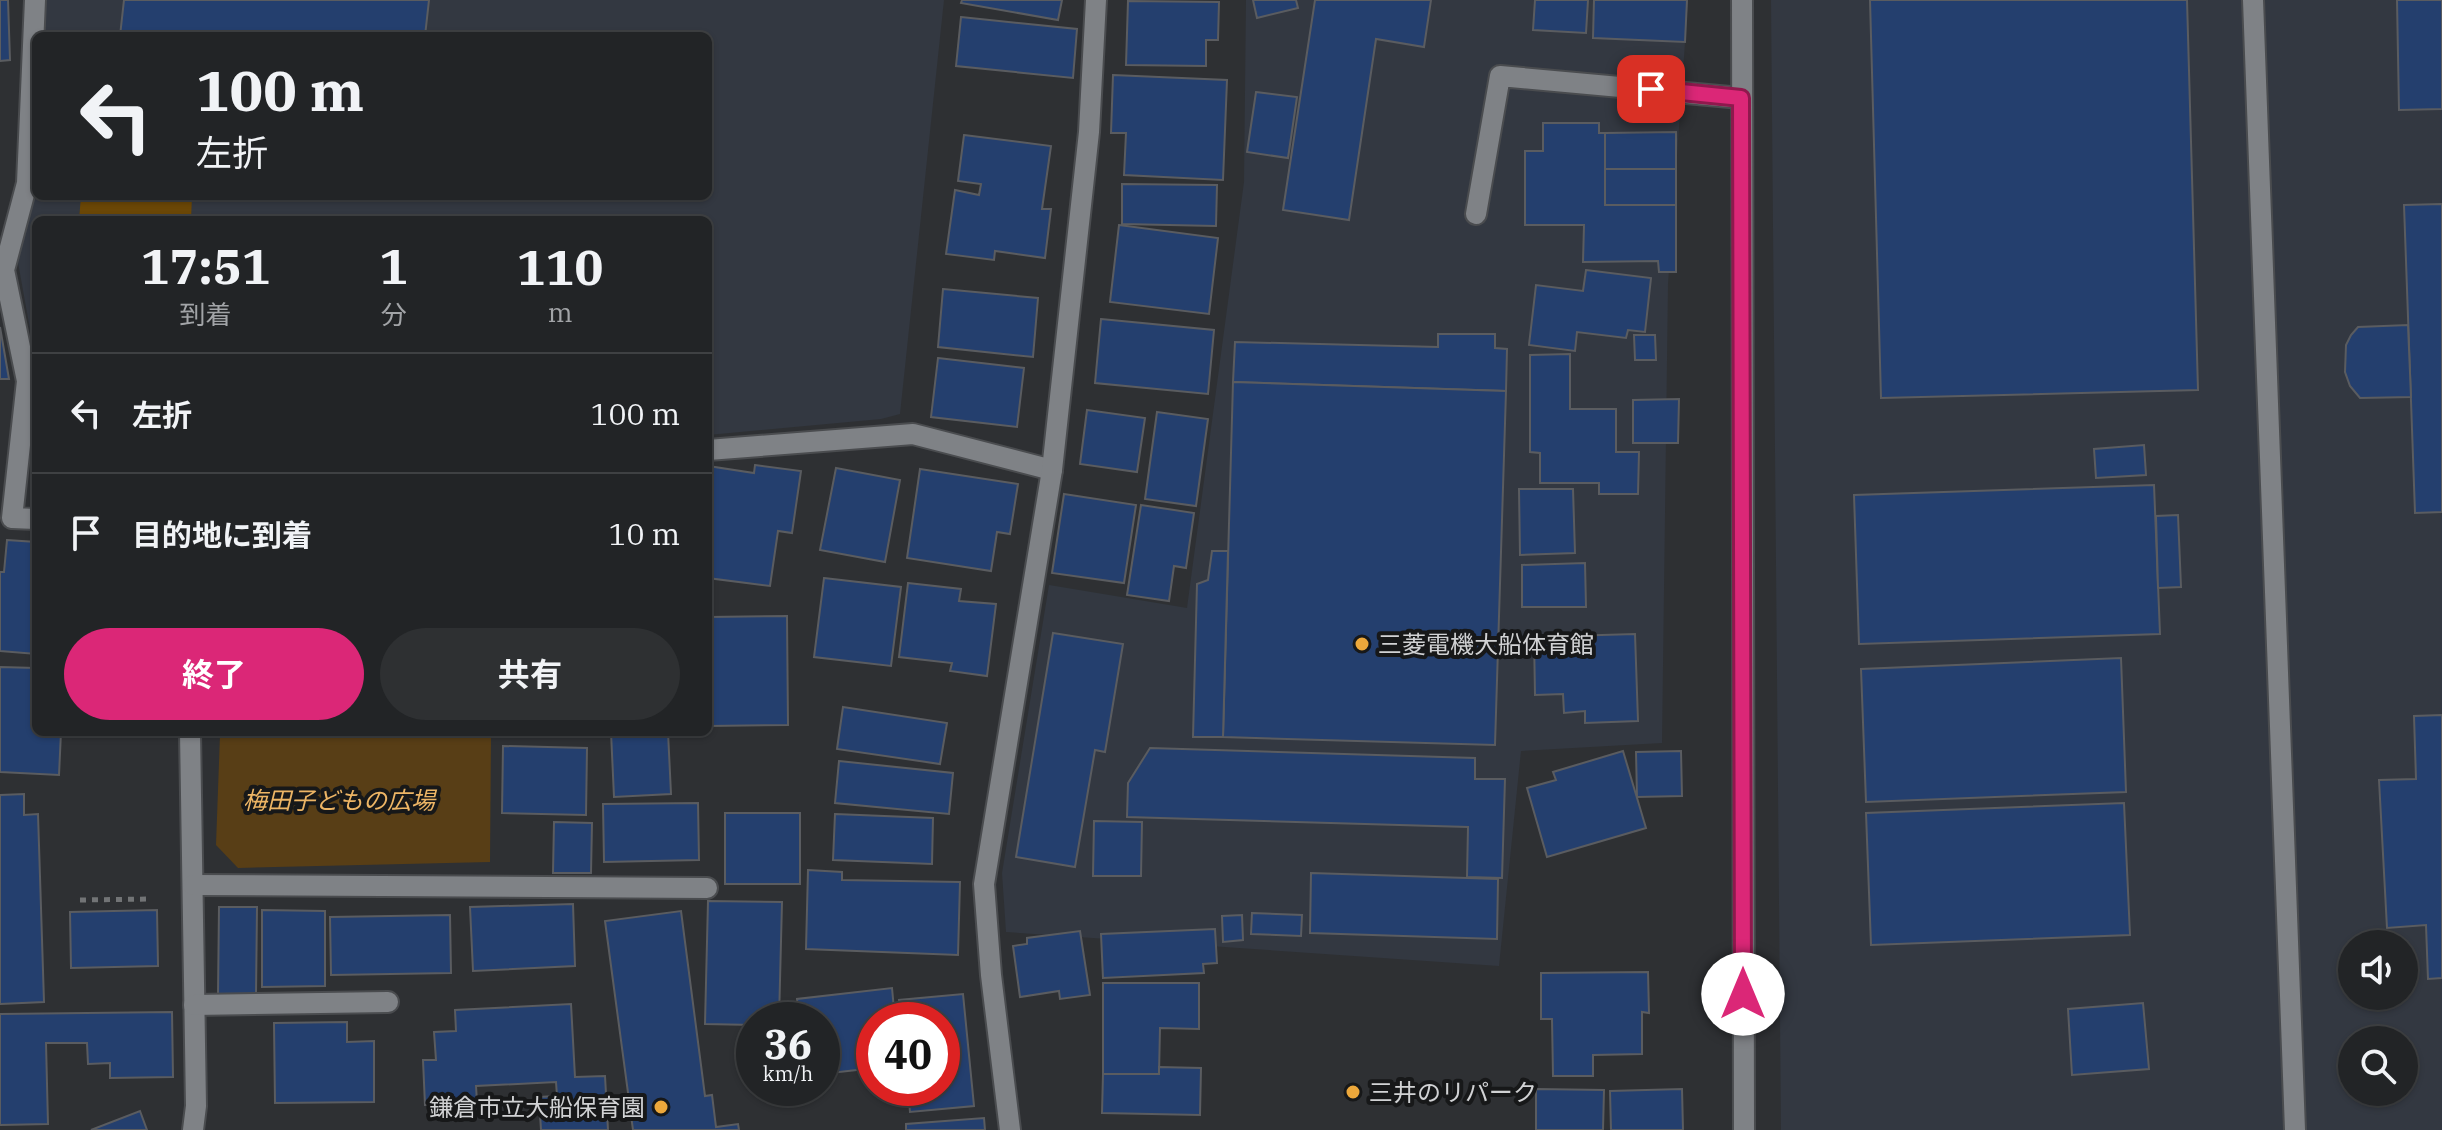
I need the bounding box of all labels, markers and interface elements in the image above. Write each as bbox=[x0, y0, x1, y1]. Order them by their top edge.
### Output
text: 100 m bbox=[196, 54, 364, 126]
pin bbox=[1617, 55, 1685, 123]
icon: left bbox=[64, 64, 168, 168]
icon: arrive bbox=[1629, 67, 1673, 111]
text: 左折 bbox=[196, 129, 268, 176]
text: 17:51 bbox=[141, 235, 271, 297]
text: 1 bbox=[379, 235, 408, 297]
text: 110 bbox=[517, 236, 603, 298]
text: m bbox=[548, 295, 572, 329]
text: 到着 bbox=[180, 297, 232, 331]
text: 分 bbox=[381, 297, 407, 331]
icon: left bbox=[64, 391, 108, 435]
text: 100 m bbox=[590, 394, 680, 433]
text: 左折 bbox=[132, 395, 192, 434]
icon: arrive bbox=[64, 511, 108, 555]
text: 10 m bbox=[608, 514, 680, 553]
text: 目的地に到着 bbox=[132, 515, 312, 554]
button: 終了 bbox=[64, 628, 364, 720]
button: 共有 bbox=[380, 628, 680, 720]
place label: 三菱電機大船体育館 bbox=[1378, 628, 1594, 660]
marker: 三菱電機大船体育館 bbox=[1353, 635, 1371, 653]
park label: 梅田子どもの広場 bbox=[243, 784, 438, 816]
map controls bbox=[2338, 930, 2418, 1106]
button: sound bbox=[2338, 930, 2418, 1010]
position arrow bbox=[1701, 952, 1785, 1036]
speed limit sign: 40 bbox=[856, 1002, 960, 1106]
text: 36 bbox=[764, 1018, 812, 1070]
button: search bbox=[2338, 1026, 2418, 1106]
text: km/h bbox=[763, 1060, 813, 1087]
place label: 三井のリパーク bbox=[1369, 1076, 1537, 1108]
marker: 三井のリパーク bbox=[1344, 1083, 1362, 1101]
place label: 鎌倉市立大船保育園 bbox=[429, 1091, 645, 1123]
marker: 鎌倉市立大船保育園 bbox=[652, 1098, 670, 1116]

